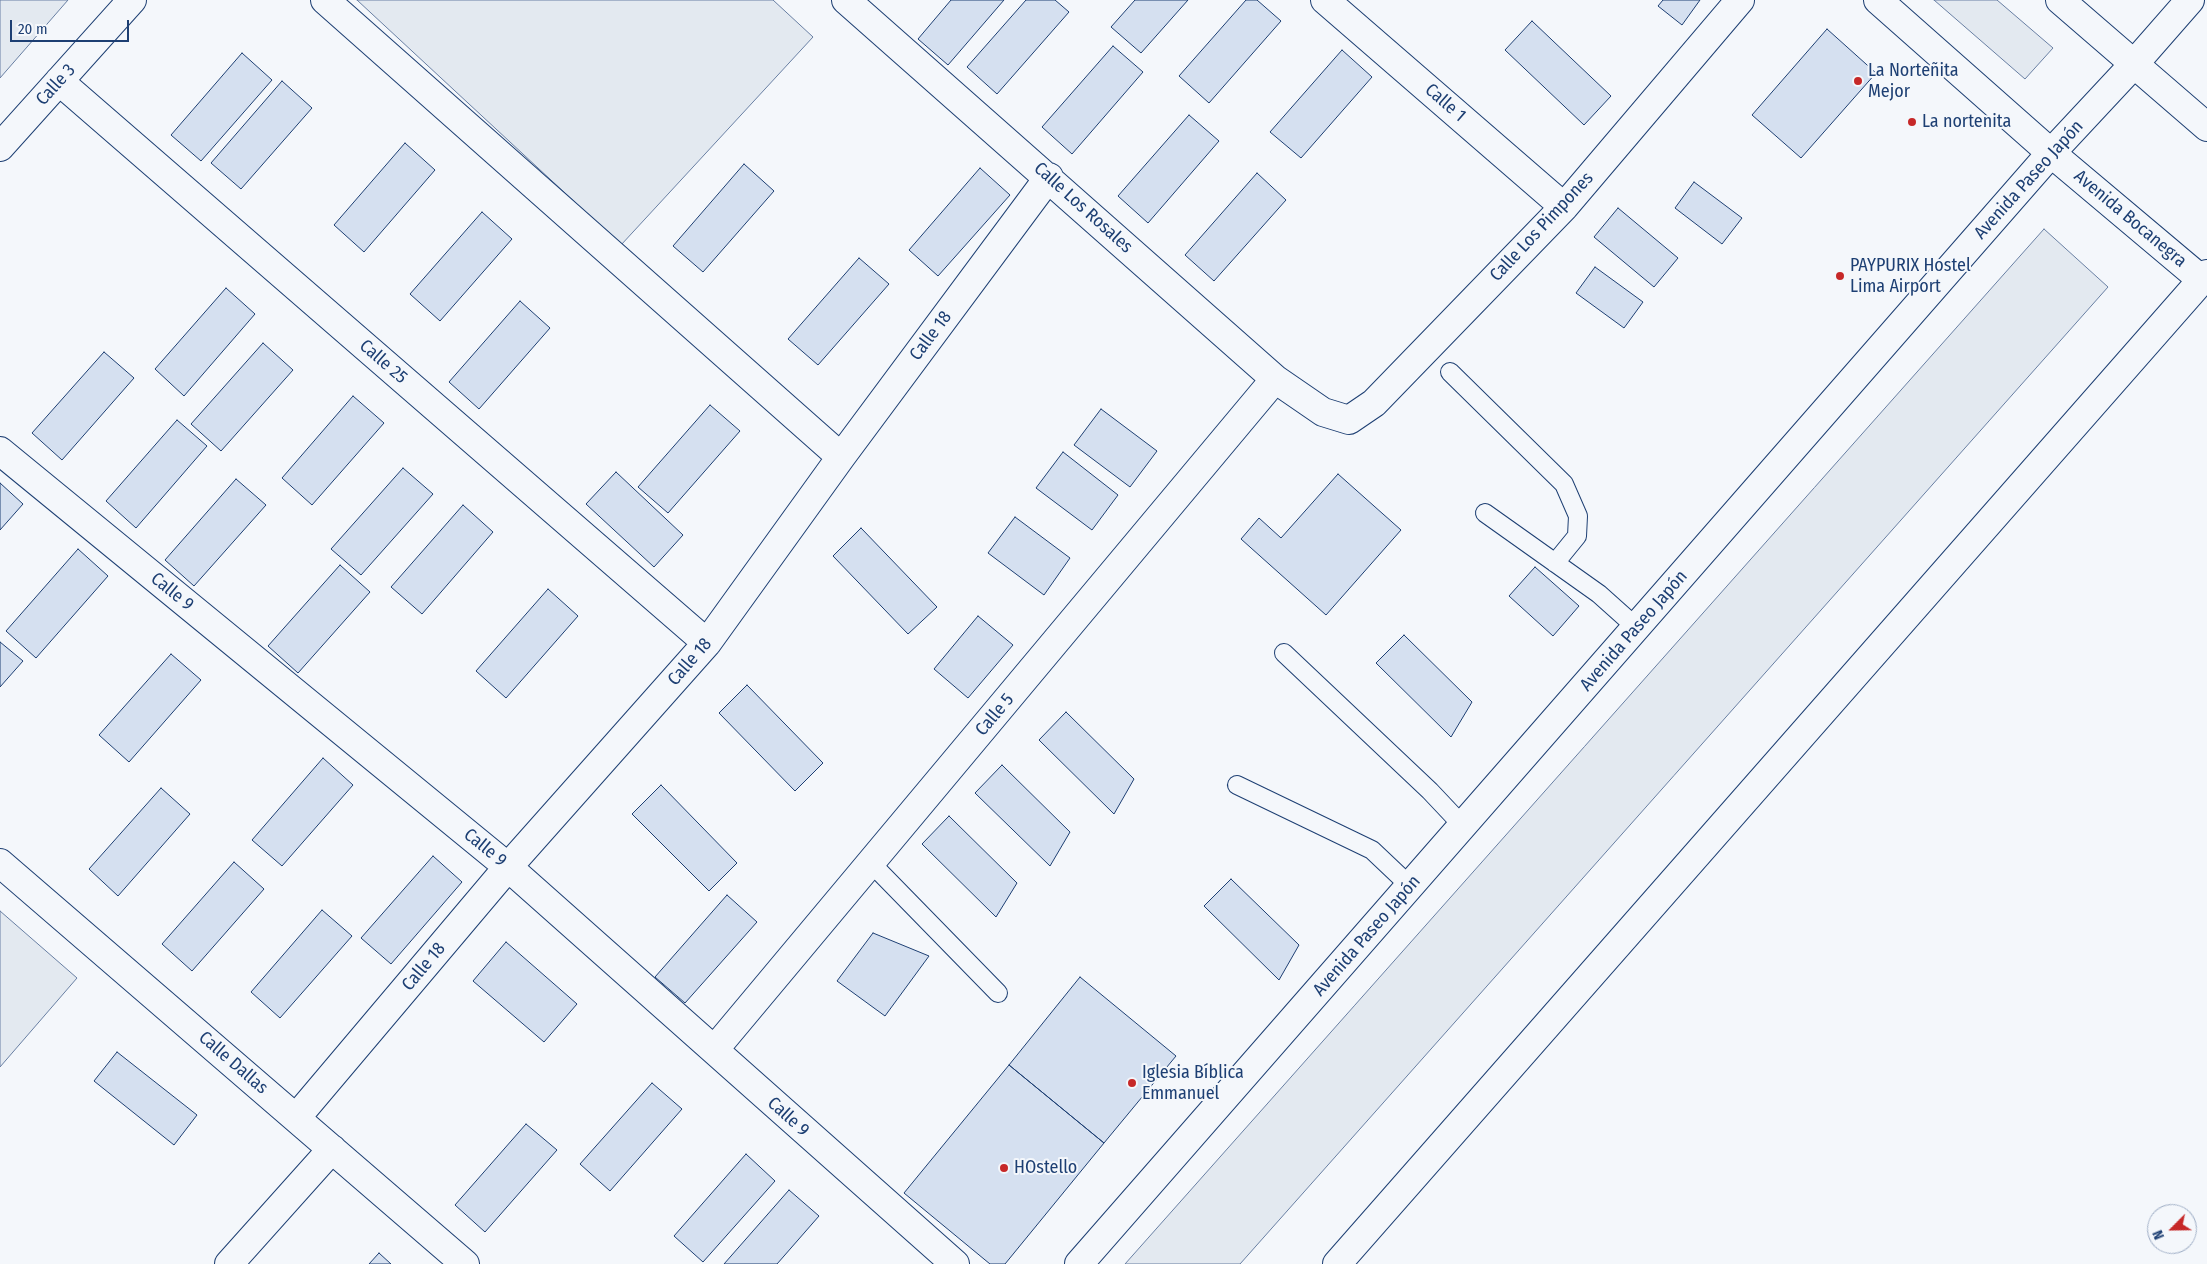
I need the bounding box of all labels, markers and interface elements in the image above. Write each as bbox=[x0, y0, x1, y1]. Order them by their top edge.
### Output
scale bar bbox=[12, 10, 131, 42]
text: 20 m bbox=[18, 20, 48, 38]
street label: Calle 3 bbox=[32, 60, 80, 110]
place label: La Norteñita Mejor bbox=[1868, 60, 1959, 102]
marker: La Norteñita Mejor bbox=[1852, 75, 1864, 87]
street label: Calle 1 bbox=[1420, 79, 1470, 127]
place label: La nortenita bbox=[1922, 111, 2011, 133]
marker: La nortenita bbox=[1906, 116, 1918, 128]
street label: Avenida Paseo Japón bbox=[1970, 116, 2088, 244]
street label: Calle Los Rosales bbox=[1029, 158, 1137, 258]
street label: Avenida Bocanegra bbox=[2069, 166, 2191, 272]
street label: Calle Los Pimpones bbox=[1486, 168, 1598, 286]
place label: PAYPURIX Hostel Lima Airport bbox=[1850, 255, 1971, 298]
marker: PAYPURIX Hostel Lima Airport bbox=[1834, 270, 1846, 282]
street label: Calle 18 bbox=[905, 307, 957, 365]
street label: Calle 25 bbox=[355, 335, 411, 389]
street label: Avenida Paseo Japón bbox=[1576, 566, 1692, 696]
street label: Calle 9 bbox=[146, 568, 198, 616]
street label: Calle 18 bbox=[663, 634, 717, 690]
street label: Calle 5 bbox=[971, 690, 1019, 740]
street label: Calle 9 bbox=[459, 824, 511, 872]
street label: Avenida Paseo Japón bbox=[1309, 871, 1425, 1001]
street label: Calle 18 bbox=[398, 939, 450, 995]
street label: Calle Dallas bbox=[194, 1027, 272, 1099]
place label: Iglesia Bíblica Emmanuel bbox=[1142, 1062, 1244, 1104]
marker: Iglesia Bíblica Emmanuel bbox=[1126, 1077, 1138, 1089]
street label: Calle 9 bbox=[763, 1093, 813, 1141]
place label: HOstello bbox=[1014, 1157, 1077, 1179]
marker: HOstello bbox=[998, 1162, 1010, 1174]
north arrow bbox=[2147, 1204, 2197, 1254]
text: N bbox=[2149, 1227, 2168, 1242]

